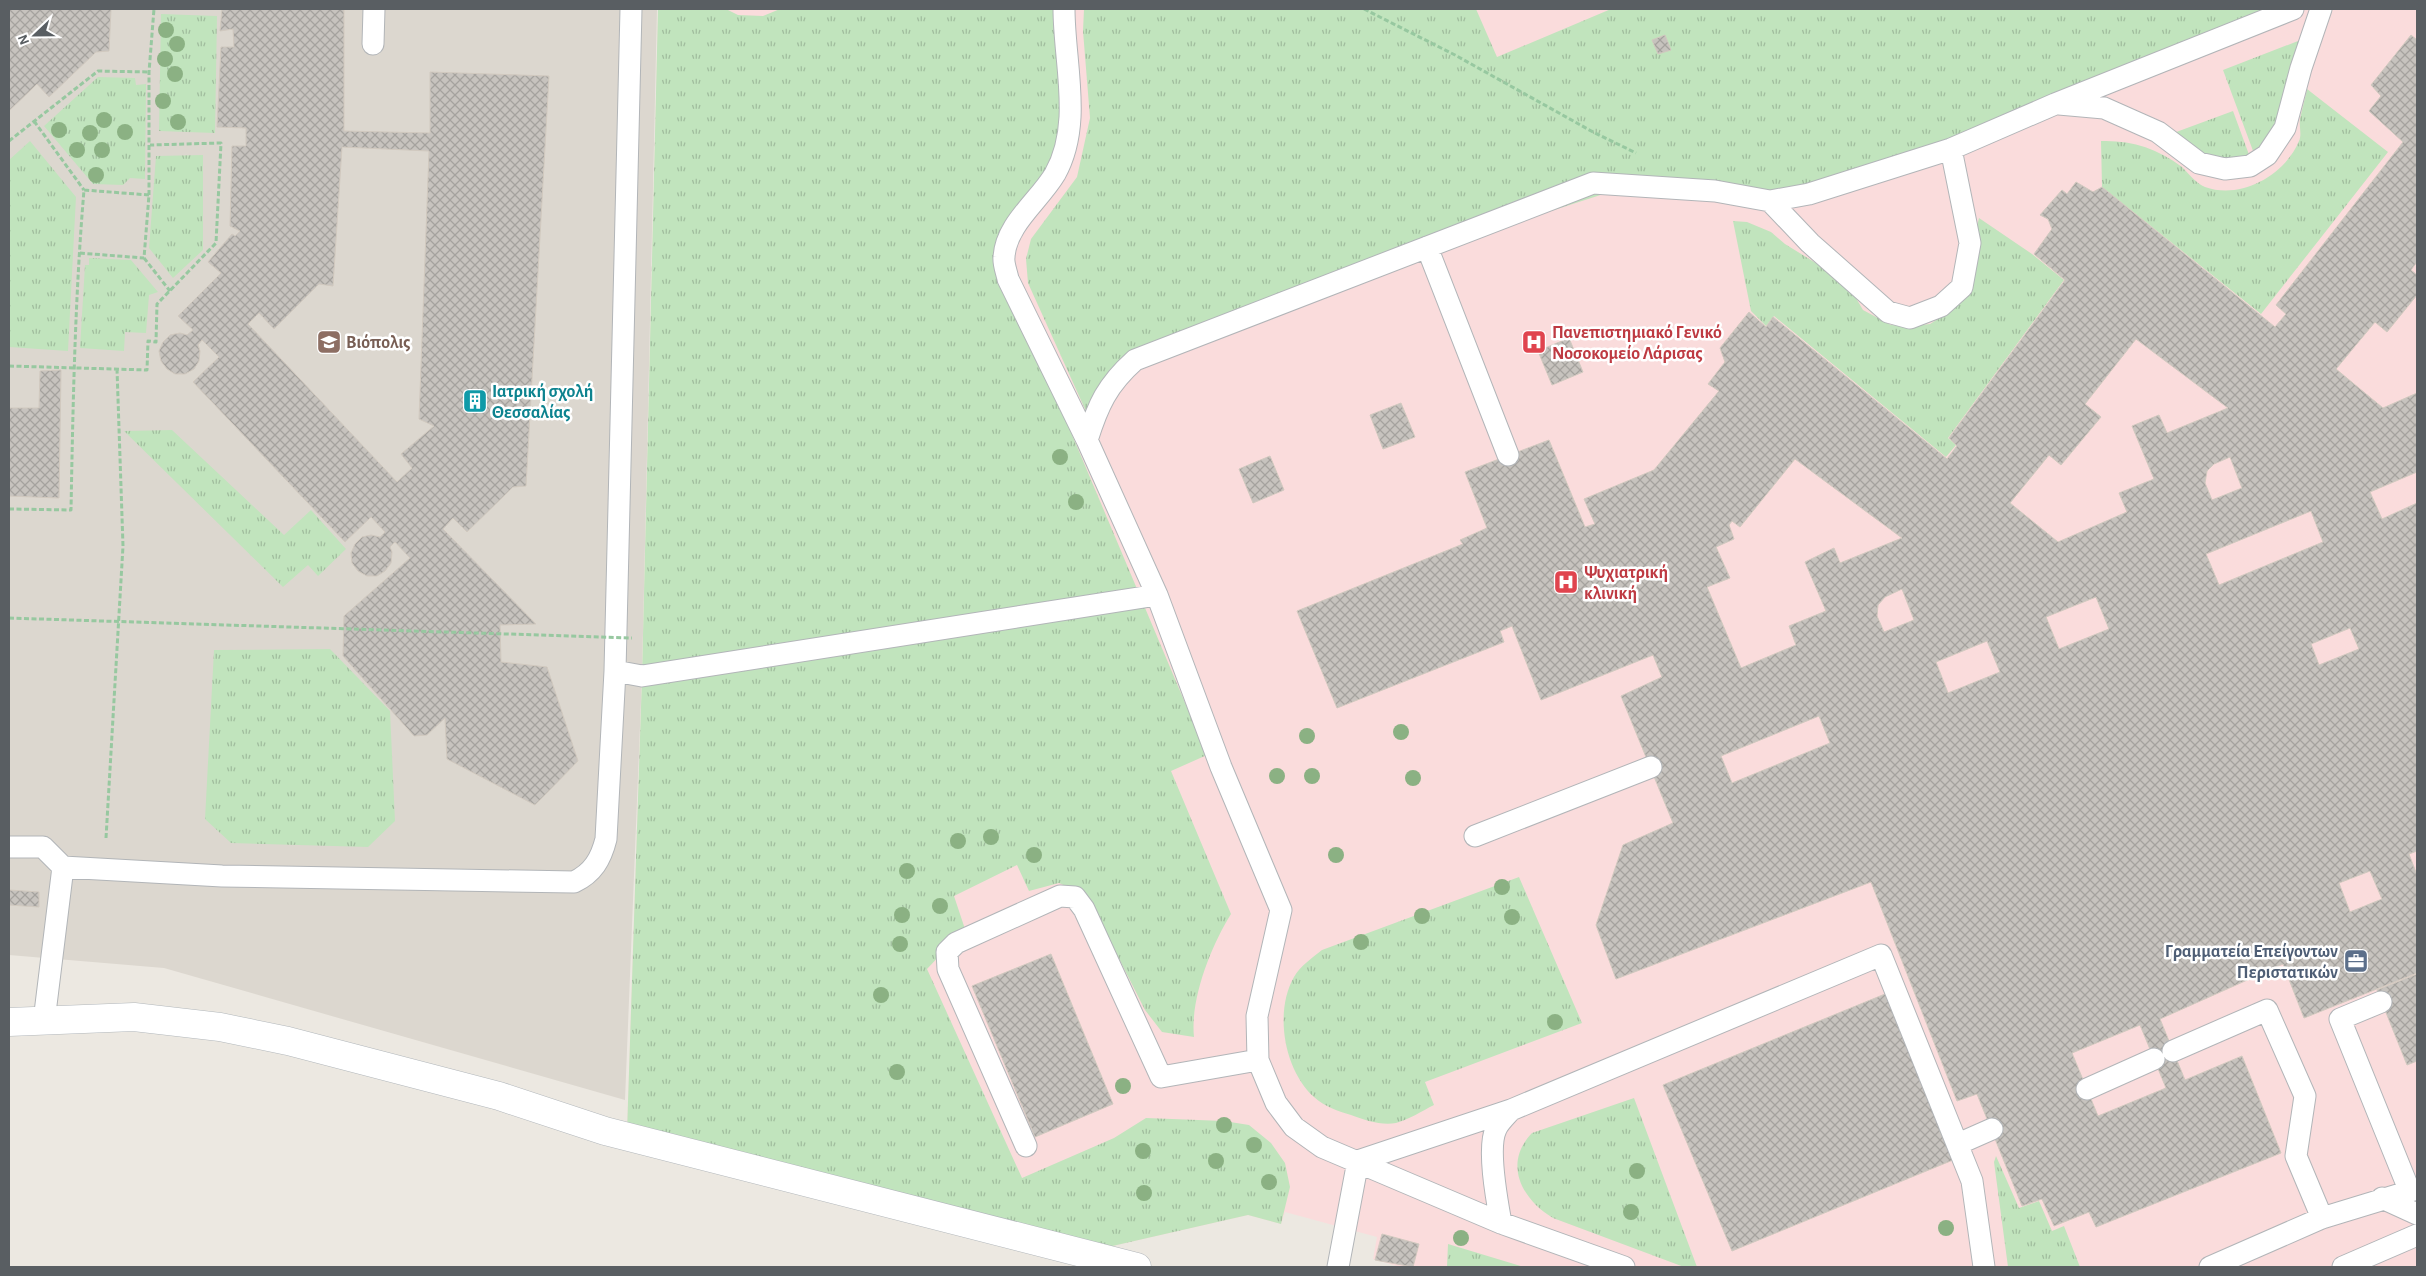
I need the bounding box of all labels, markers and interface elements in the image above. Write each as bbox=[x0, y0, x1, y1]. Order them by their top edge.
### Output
north arrow bbox=[10, 10, 60, 60]
text: N bbox=[16, 32, 32, 47]
place label: Πανεπιστημιακό Γενικό Νοσοκομείο Λάρισας bbox=[1552, 323, 1722, 363]
school or university icon: Βιόπολις bbox=[316, 329, 342, 355]
hospital icon: Πανεπιστημιακό Γενικό Νοσοκομείο Λάρισας bbox=[1521, 329, 1547, 355]
place label: Βιόπολις bbox=[346, 333, 411, 352]
place label: Ιατρική σχολή Θεσσαλίας bbox=[492, 382, 593, 422]
building icon: Ιατρική σχολή Θεσσαλίας bbox=[462, 388, 488, 414]
place label: Ψυχιατρική κλινική bbox=[1584, 563, 1668, 603]
hospital icon: Ψυχιατρική κλινική bbox=[1553, 569, 1579, 595]
place label: Γραμματεία Επείγοντων Περιστατικών bbox=[2165, 942, 2338, 982]
office icon: Γραμματεία Επείγοντων Περιστατικών bbox=[2343, 948, 2369, 974]

